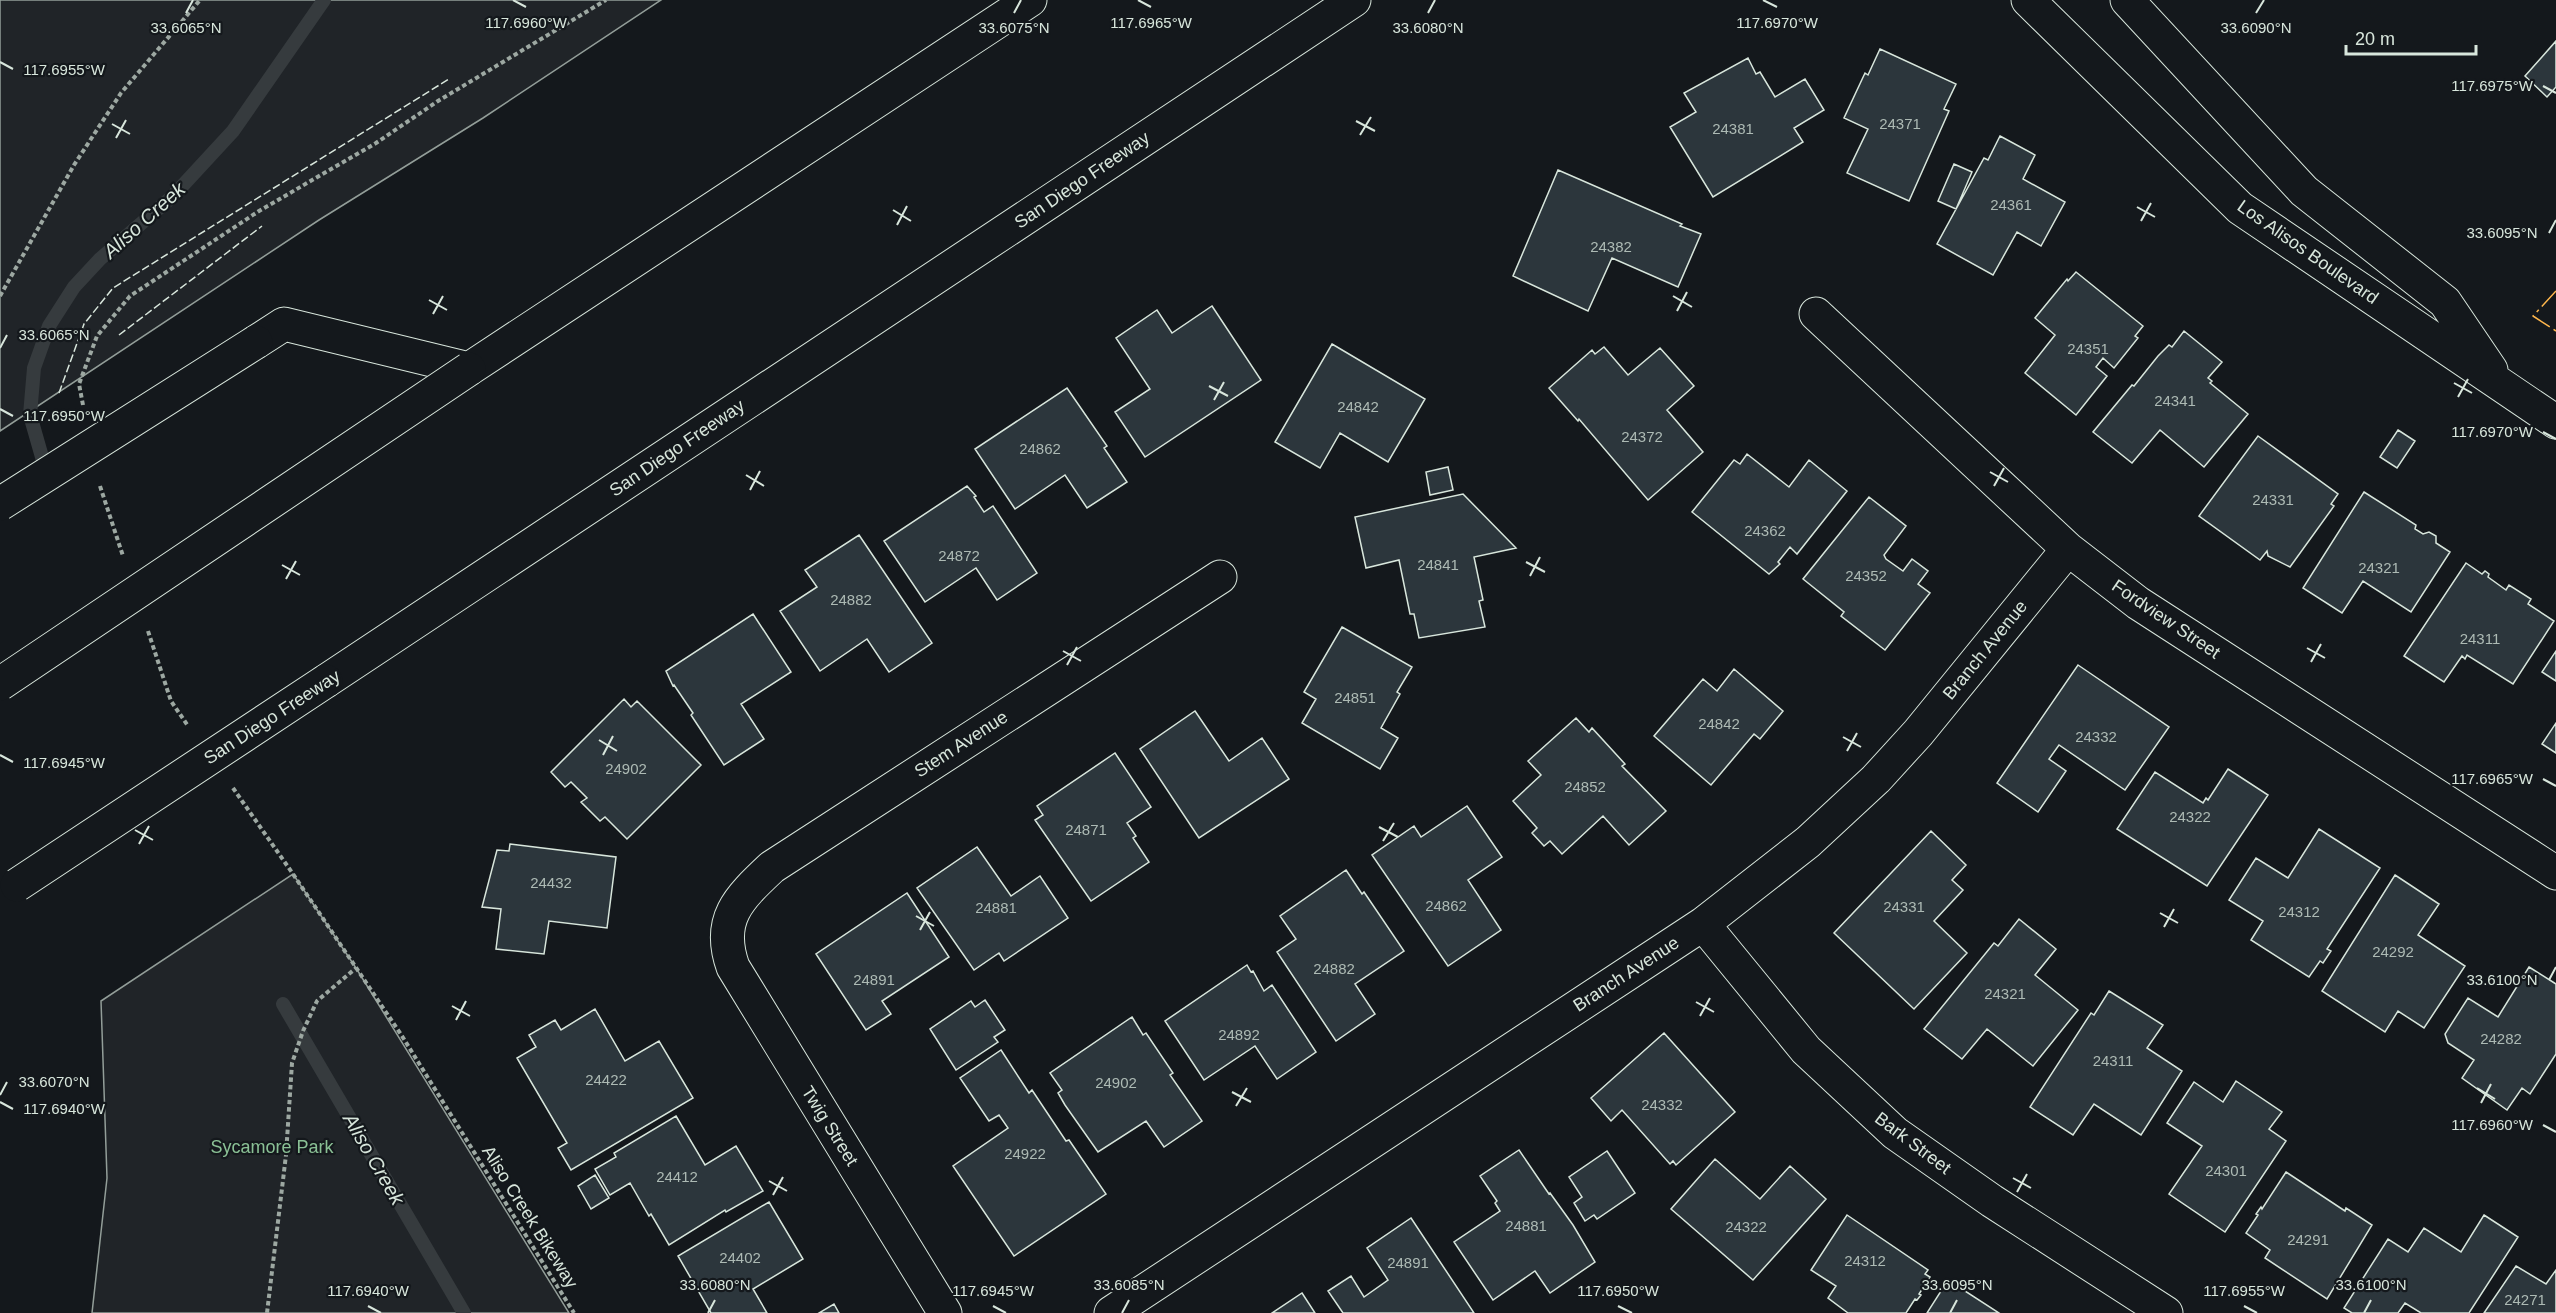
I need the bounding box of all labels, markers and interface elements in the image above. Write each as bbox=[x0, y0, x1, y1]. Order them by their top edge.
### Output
text: 117.6960°W bbox=[485, 14, 568, 31]
text: 117.6965°W bbox=[1110, 14, 1193, 31]
text: 117.6970°W bbox=[1736, 14, 1819, 31]
scale bar bbox=[2346, 18, 2476, 56]
text: 33.6065°N bbox=[150, 19, 222, 36]
text: 33.6075°N bbox=[978, 19, 1050, 36]
text: 33.6080°N bbox=[1392, 19, 1464, 36]
text: 33.6090°N bbox=[2220, 19, 2292, 36]
text: 20 m bbox=[2355, 29, 2395, 49]
text: 117.6955°W bbox=[23, 61, 106, 78]
text: 117.6975°W bbox=[2451, 77, 2534, 94]
house number: 24371 bbox=[1879, 115, 1921, 132]
house number: 24381 bbox=[1712, 120, 1754, 137]
street label: San Diego Freeway bbox=[1011, 128, 1153, 232]
water label: Aliso Creek bbox=[98, 177, 190, 263]
house number: 24361 bbox=[1990, 196, 2032, 213]
street label: Los Alisos Boulevard bbox=[2234, 196, 2382, 308]
text: 33.6095°N bbox=[2466, 224, 2538, 241]
house number: 24382 bbox=[1590, 238, 1632, 255]
text: 33.6065°N bbox=[18, 326, 90, 343]
house number: 24351 bbox=[2067, 340, 2109, 357]
house number: 24341 bbox=[2154, 392, 2196, 409]
street label: San Diego Freeway bbox=[606, 396, 748, 500]
house number: 24842 bbox=[1337, 398, 1379, 415]
text: 117.6950°W bbox=[23, 407, 106, 424]
text: 117.6970°W bbox=[2451, 423, 2534, 440]
house number: 24372 bbox=[1621, 428, 1663, 445]
house number: 24862 bbox=[1019, 440, 1061, 457]
house number: 24331 bbox=[2252, 491, 2294, 508]
house number: 24362 bbox=[1744, 522, 1786, 539]
house number: 24872 bbox=[938, 547, 980, 564]
house number: 24841 bbox=[1417, 556, 1459, 573]
house number: 24321 bbox=[2358, 559, 2400, 576]
house number: 24352 bbox=[1845, 567, 1887, 584]
street label: Fordview Street bbox=[2108, 575, 2224, 663]
house number: 24882 bbox=[830, 591, 872, 608]
street label: Branch Avenue bbox=[1939, 596, 2031, 704]
house number: 24311 bbox=[2460, 630, 2500, 647]
street label: San Diego Freeway bbox=[200, 666, 344, 768]
house number: 24851 bbox=[1334, 689, 1376, 706]
street label: Stem Avenue bbox=[911, 707, 1011, 781]
house number: 24842 bbox=[1698, 715, 1740, 732]
house number: 24332 bbox=[2075, 728, 2117, 745]
text: 117.6945°W bbox=[23, 754, 106, 771]
house number: 24902 bbox=[605, 760, 647, 777]
text: 117.6965°W bbox=[2451, 770, 2534, 787]
house number: 24852 bbox=[1564, 778, 1606, 795]
house number: 24322 bbox=[2169, 808, 2211, 825]
house number: 24871 bbox=[1065, 821, 1107, 838]
house number: 24432 bbox=[530, 874, 572, 891]
house number: 24862 bbox=[1425, 897, 1467, 914]
house number: 24331 bbox=[1883, 898, 1925, 915]
house number: 24881 bbox=[975, 899, 1017, 916]
house number: 24312 bbox=[2278, 903, 2320, 920]
street label: Branch Avenue bbox=[1569, 932, 1683, 1016]
house number: 24292 bbox=[2372, 943, 2414, 960]
house number: 24882 bbox=[1313, 960, 1355, 977]
house number: 24891 bbox=[853, 971, 895, 988]
text: 33.6100°N bbox=[2466, 971, 2538, 988]
house number: 24321 bbox=[1984, 985, 2026, 1002]
house number: 24892 bbox=[1218, 1026, 1260, 1043]
house number: 24282 bbox=[2480, 1030, 2522, 1047]
house number: 24311 bbox=[2093, 1052, 2133, 1069]
house number: 24422 bbox=[585, 1071, 627, 1088]
text: 33.6070°N bbox=[18, 1073, 90, 1090]
house number: 24902 bbox=[1095, 1074, 1137, 1091]
street label: Twig Street bbox=[798, 1083, 862, 1169]
house number: 24332 bbox=[1641, 1096, 1683, 1113]
text: 117.6940°W bbox=[23, 1100, 106, 1117]
water label: Aliso Creek bbox=[338, 1108, 410, 1210]
street label: Bark Street bbox=[1871, 1108, 1955, 1178]
text: 117.6960°W bbox=[2451, 1116, 2534, 1133]
park label: Sycamore Park bbox=[210, 1137, 335, 1157]
street label: Aliso Creek Bikeway bbox=[478, 1142, 582, 1292]
house number: 24922 bbox=[1004, 1145, 1046, 1162]
house number: 24301 bbox=[2205, 1162, 2247, 1179]
house number: 24412 bbox=[656, 1168, 698, 1185]
house number: 24881 bbox=[1505, 1217, 1547, 1234]
house number: 24322 bbox=[1725, 1218, 1767, 1235]
house number: 24291 bbox=[2287, 1231, 2329, 1248]
house number: 24402 bbox=[719, 1249, 761, 1266]
house number: 24312 bbox=[1844, 1252, 1886, 1269]
house number: 24891 bbox=[1387, 1254, 1429, 1271]
text: 33.6080°N bbox=[679, 1276, 751, 1293]
text: 33.6085°N bbox=[1093, 1276, 1165, 1293]
text: 33.6095°N bbox=[1921, 1276, 1993, 1293]
text: 33.6100°N bbox=[2335, 1276, 2407, 1293]
text: 117.6940°W bbox=[327, 1282, 410, 1299]
text: 117.6945°W bbox=[952, 1282, 1035, 1299]
text: 117.6950°W bbox=[1577, 1282, 1660, 1299]
text: 117.6955°W bbox=[2203, 1282, 2286, 1299]
house number: 24271 bbox=[2504, 1291, 2546, 1308]

